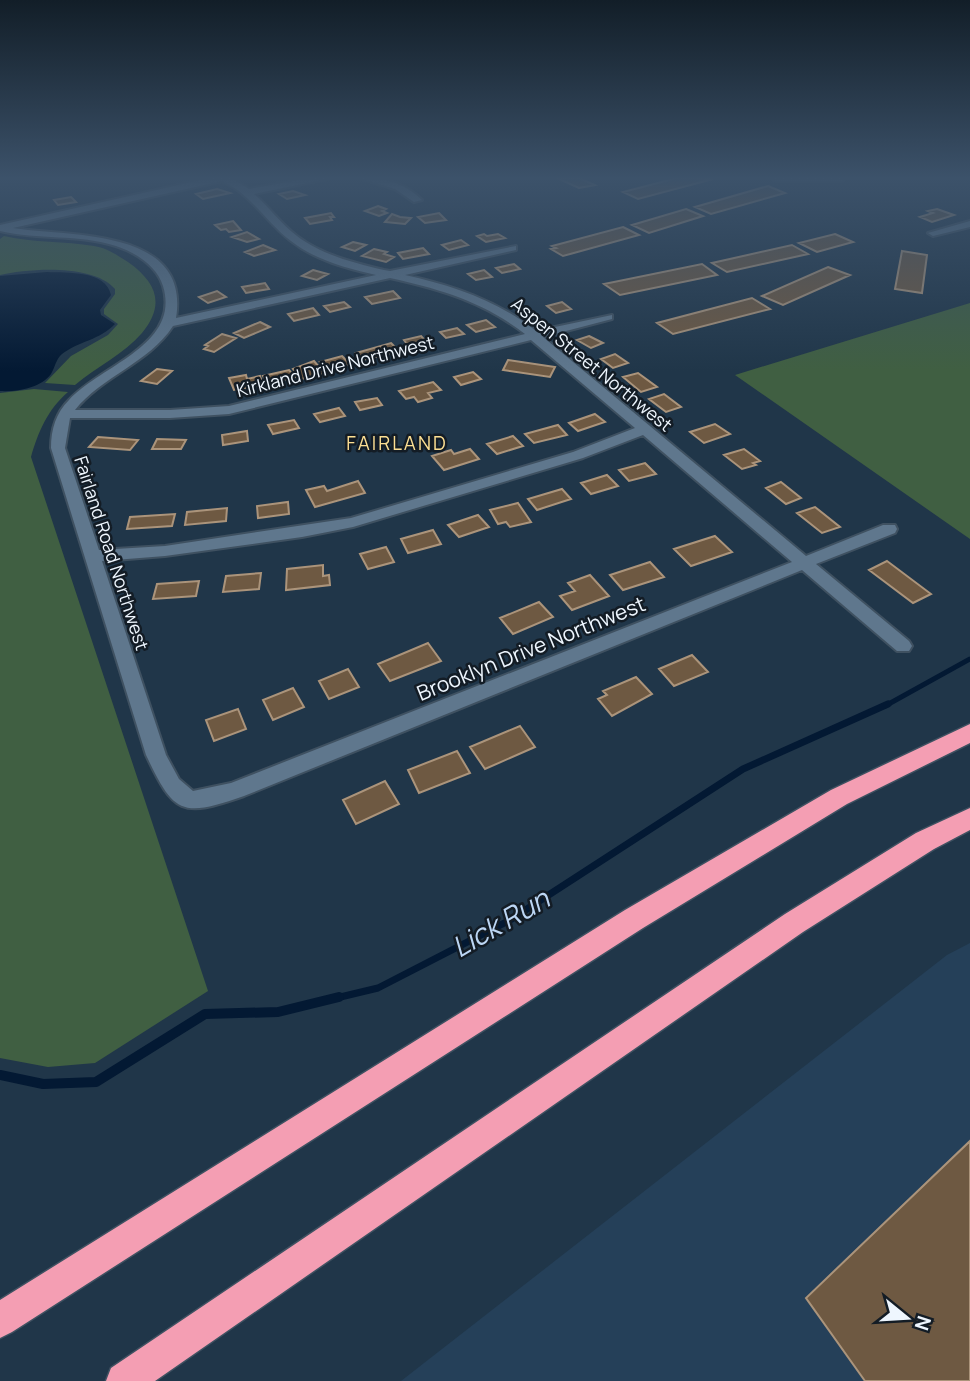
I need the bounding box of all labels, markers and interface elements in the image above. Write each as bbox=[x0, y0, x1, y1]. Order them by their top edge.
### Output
street label: Aspen Street Northwest bbox=[507, 292, 677, 436]
street label: Kirkland Drive Northwest bbox=[234, 330, 436, 402]
district label: FAIRLAND bbox=[346, 430, 448, 456]
street label: Fairland Road Northwest bbox=[69, 453, 155, 653]
street label: Brooklyn Drive Northwest bbox=[413, 589, 649, 707]
water label: Lick Run bbox=[444, 878, 557, 965]
north arrow bbox=[872, 1283, 942, 1353]
text: N bbox=[909, 1313, 938, 1334]

